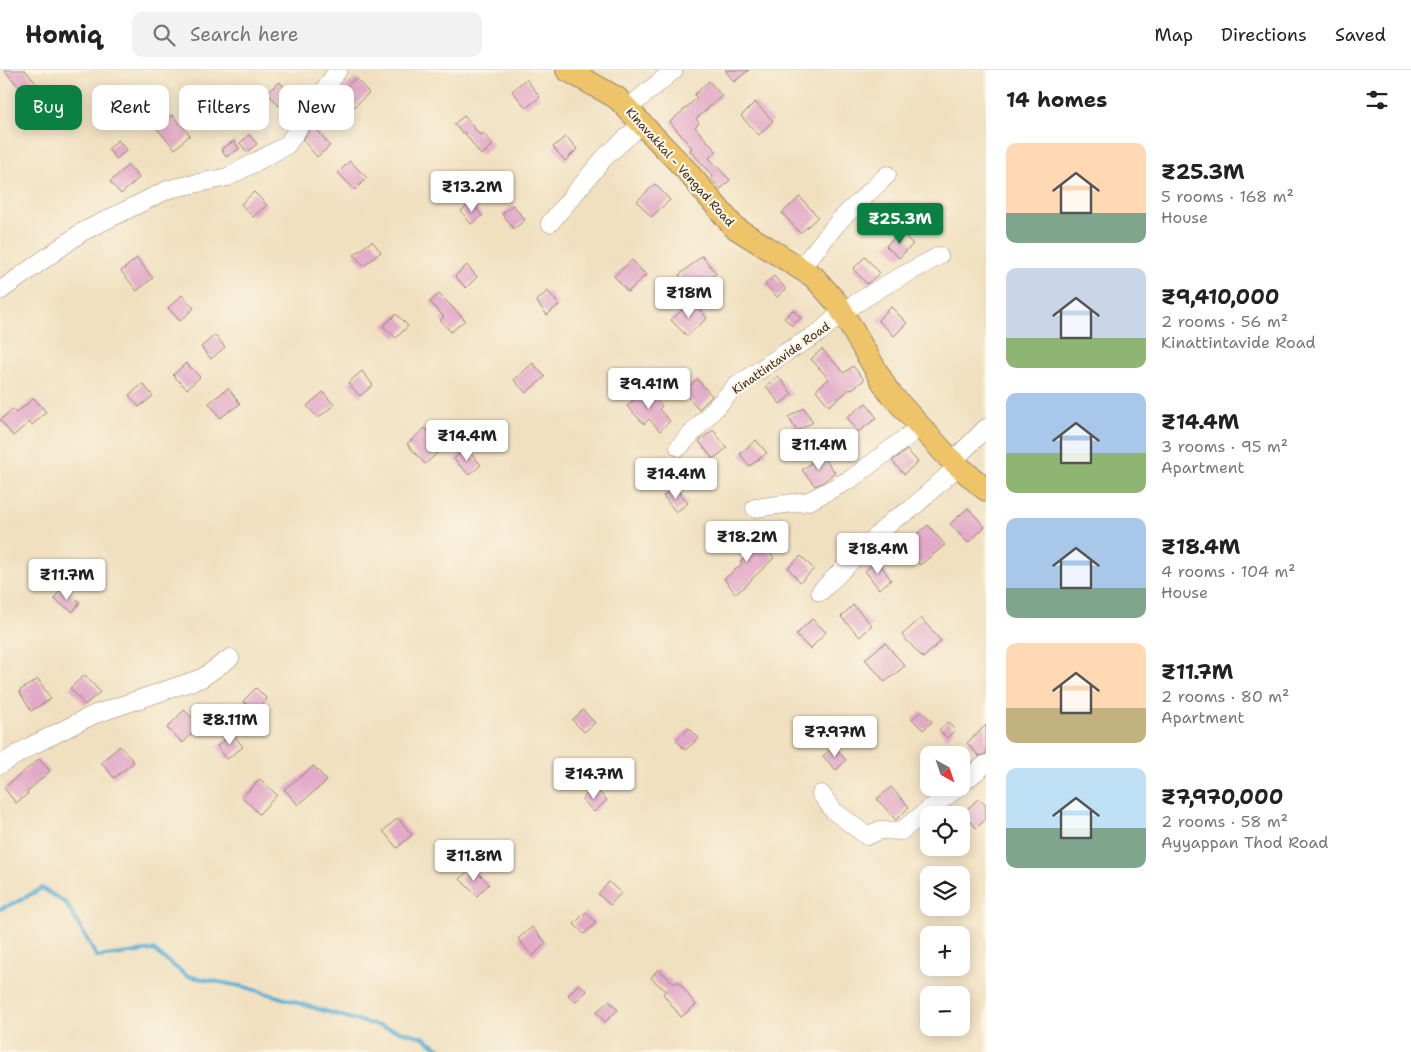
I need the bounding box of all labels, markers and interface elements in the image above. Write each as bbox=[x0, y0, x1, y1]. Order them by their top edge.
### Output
search box bbox=[132, 12, 482, 57]
text: Homiq bbox=[25, 19, 102, 51]
icon: search bbox=[150, 21, 178, 49]
text: Search here bbox=[190, 22, 299, 47]
text: Map bbox=[1155, 23, 1193, 47]
text: Directions bbox=[1221, 23, 1307, 47]
text: Saved bbox=[1335, 23, 1386, 47]
chip: Buy bbox=[15, 85, 82, 130]
chip: Rent bbox=[92, 85, 169, 130]
chip: Filters bbox=[179, 85, 269, 130]
chip: New bbox=[279, 85, 354, 130]
text: 14 homes bbox=[1006, 86, 1107, 114]
icon: filters bbox=[1363, 86, 1391, 114]
street label: Kinavakkal - Vengad Road bbox=[622, 104, 738, 230]
text: ₹25.3M bbox=[1161, 158, 1245, 186]
icon: home bbox=[1046, 163, 1106, 223]
pin: ₹13.2M bbox=[431, 170, 513, 213]
text: ₹13.2M bbox=[442, 176, 502, 197]
text: 5 rooms · 168 m² bbox=[1161, 186, 1294, 207]
pin: ₹25.3M bbox=[859, 202, 941, 245]
text: House bbox=[1161, 207, 1208, 228]
text: ₹25.3M bbox=[868, 208, 932, 229]
pin: ₹18M bbox=[659, 276, 719, 319]
text: ₹18M bbox=[666, 282, 712, 303]
text: ₹9,410,000 bbox=[1161, 283, 1280, 311]
icon: home bbox=[1046, 288, 1106, 348]
text: 2 rooms · 56 m² bbox=[1161, 311, 1288, 332]
street label: Kinattintavide Road bbox=[729, 318, 833, 398]
text: Kinattintavide Road bbox=[1161, 332, 1316, 353]
pin: ₹9.41M bbox=[608, 368, 690, 410]
text: ₹9.41M bbox=[619, 373, 679, 394]
text: ₹14.4M bbox=[1161, 408, 1239, 436]
icon: home bbox=[1046, 413, 1106, 473]
pin: ₹14.4M bbox=[426, 420, 508, 462]
text: ₹14.4M bbox=[437, 425, 497, 446]
pin: ₹11.4M bbox=[778, 428, 860, 471]
text: ₹11.4M bbox=[791, 434, 847, 455]
text: 3 rooms · 95 m² bbox=[1161, 436, 1288, 457]
text: Apartment bbox=[1161, 457, 1244, 478]
pin: ₹14.4M bbox=[635, 458, 717, 500]
text: ₹14.4M bbox=[646, 463, 706, 484]
pin: ₹18.2M bbox=[706, 520, 788, 563]
text: ₹18.2M bbox=[716, 526, 778, 547]
pin: ₹18.4M bbox=[837, 532, 919, 575]
text: ₹18.4M bbox=[1161, 533, 1240, 561]
text: ₹18.4M bbox=[848, 538, 908, 559]
icon: home bbox=[1046, 538, 1106, 598]
pin: ₹11.7M bbox=[26, 558, 108, 601]
text: 4 rooms · 104 m² bbox=[1161, 561, 1296, 582]
text: ₹11.7M bbox=[39, 564, 95, 585]
text: House bbox=[1161, 582, 1208, 603]
text: ₹11.7M bbox=[1161, 658, 1233, 686]
icon: home bbox=[1046, 663, 1106, 723]
text: 2 rooms · 80 m² bbox=[1161, 686, 1289, 707]
pin: ₹8.11M bbox=[189, 704, 271, 746]
text: Apartment bbox=[1161, 707, 1244, 728]
text: ₹8.11M bbox=[202, 709, 258, 730]
pin: ₹7.97M bbox=[794, 716, 876, 758]
text: ₹7.97M bbox=[804, 721, 866, 742]
north arrow bbox=[920, 746, 970, 796]
map controls bbox=[920, 746, 970, 1036]
pin: ₹14.7M bbox=[553, 758, 635, 800]
text: ₹14.7M bbox=[565, 763, 623, 784]
text: ₹7,970,000 bbox=[1161, 783, 1283, 811]
icon: home bbox=[1046, 788, 1106, 848]
button: locate bbox=[920, 806, 970, 856]
text: 2 rooms · 58 m² bbox=[1161, 811, 1288, 832]
text: Ayyappan Thod Road bbox=[1161, 832, 1328, 853]
pin: ₹11.8M bbox=[433, 840, 515, 882]
text: ₹11.8M bbox=[446, 845, 502, 866]
button: layers bbox=[920, 866, 970, 916]
button: + bbox=[920, 926, 970, 976]
button: − bbox=[920, 986, 970, 1036]

